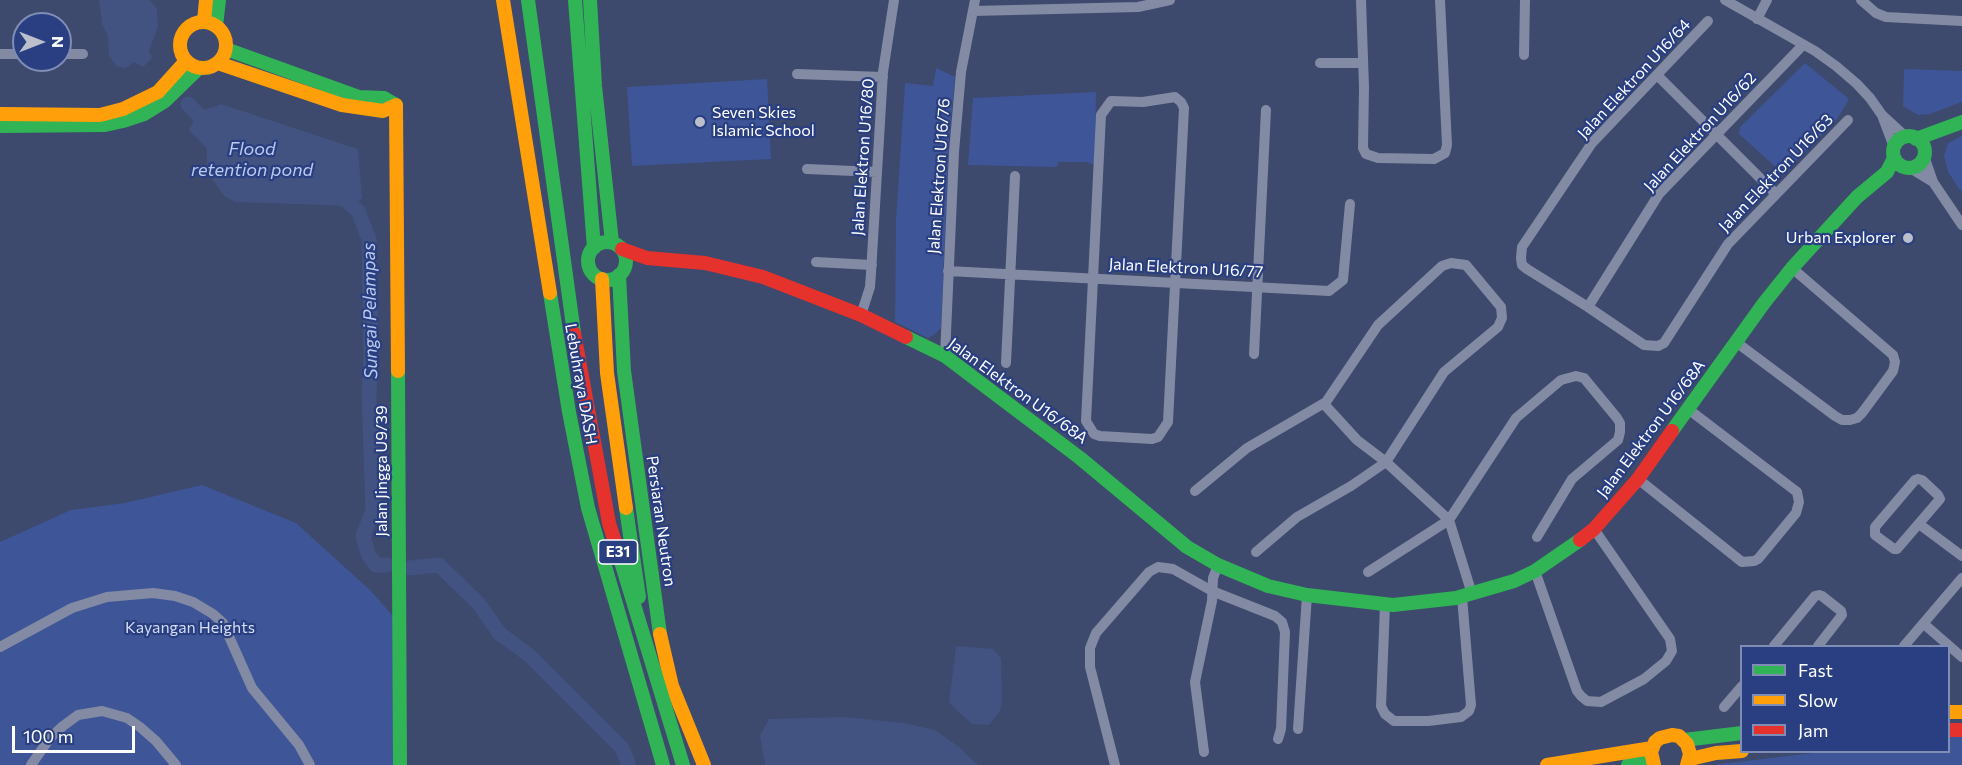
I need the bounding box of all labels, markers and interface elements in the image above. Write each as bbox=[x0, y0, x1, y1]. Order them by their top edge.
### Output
north arrow bbox=[12, 12, 72, 72]
street label: Jalan Elektron U16/64 bbox=[1574, 15, 1694, 143]
text: N bbox=[49, 36, 68, 48]
street label: Jalan Elektron U16/62 bbox=[1640, 68, 1760, 196]
street label: Jalan Elektron U16/80 bbox=[848, 78, 878, 236]
street label: Jalan Elektron U16/76 bbox=[924, 98, 954, 254]
place label: Seven Skies Islamic School bbox=[712, 103, 815, 141]
street label: Jalan Elektron U16/63 bbox=[1715, 110, 1837, 236]
marker: Seven Skies Islamic School bbox=[693, 115, 707, 129]
water label: Flood retention pond bbox=[191, 138, 313, 180]
place label: Urban Explorer bbox=[1786, 228, 1896, 248]
marker: Urban Explorer bbox=[1901, 231, 1915, 245]
water label: Sungai Pelampas bbox=[358, 243, 382, 379]
street label: Jalan Elektron U16/77 bbox=[1108, 254, 1264, 282]
street label: Lebuhraya DASH bbox=[561, 322, 601, 446]
street label: Jalan Elektron U16/68A bbox=[945, 334, 1091, 448]
street label: Jalan Elektron U16/68A bbox=[1593, 356, 1709, 502]
street label: Jalan Jingga U9/39 bbox=[372, 405, 392, 537]
street label: Persiaran Neutron bbox=[642, 454, 680, 588]
road number: E31 bbox=[598, 540, 638, 564]
park label: Kayangan Heights bbox=[125, 618, 255, 638]
legend bbox=[1740, 645, 1950, 753]
text: Fast bbox=[1798, 659, 1833, 681]
text: Slow bbox=[1798, 689, 1838, 711]
scale bar bbox=[15, 714, 138, 752]
text: Jam bbox=[1798, 719, 1828, 741]
text: 100 m bbox=[23, 725, 73, 747]

